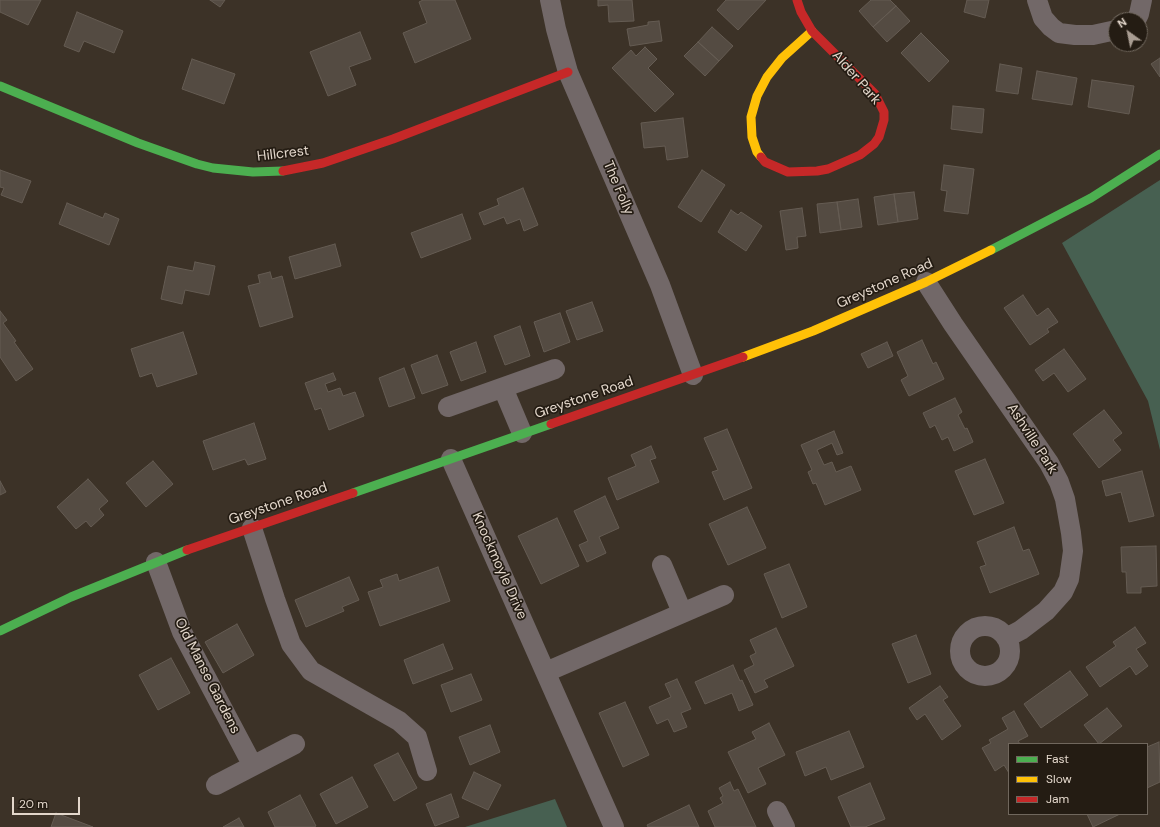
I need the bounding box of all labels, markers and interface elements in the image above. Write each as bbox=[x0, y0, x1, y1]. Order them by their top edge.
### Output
north arrow bbox=[1108, 12, 1148, 52]
text: N bbox=[1115, 15, 1129, 31]
street label: Alder Park bbox=[828, 48, 884, 108]
street label: Hillcrest bbox=[256, 142, 310, 166]
street label: The Folly bbox=[599, 158, 637, 218]
street label: Greystone Road bbox=[834, 255, 936, 313]
street label: Greystone Road bbox=[532, 373, 636, 423]
street label: Ashville Park bbox=[1003, 401, 1061, 477]
street label: Greystone Road bbox=[226, 479, 330, 529]
street label: Knockmoyle Drive bbox=[468, 510, 530, 622]
street label: Old Manse Gardens bbox=[171, 615, 243, 737]
legend bbox=[1008, 743, 1148, 815]
text: Fast bbox=[1046, 751, 1069, 767]
text: Slow bbox=[1046, 771, 1072, 787]
scale bar bbox=[14, 789, 82, 815]
text: Jam bbox=[1046, 791, 1069, 807]
text: 20 m bbox=[19, 796, 48, 812]

